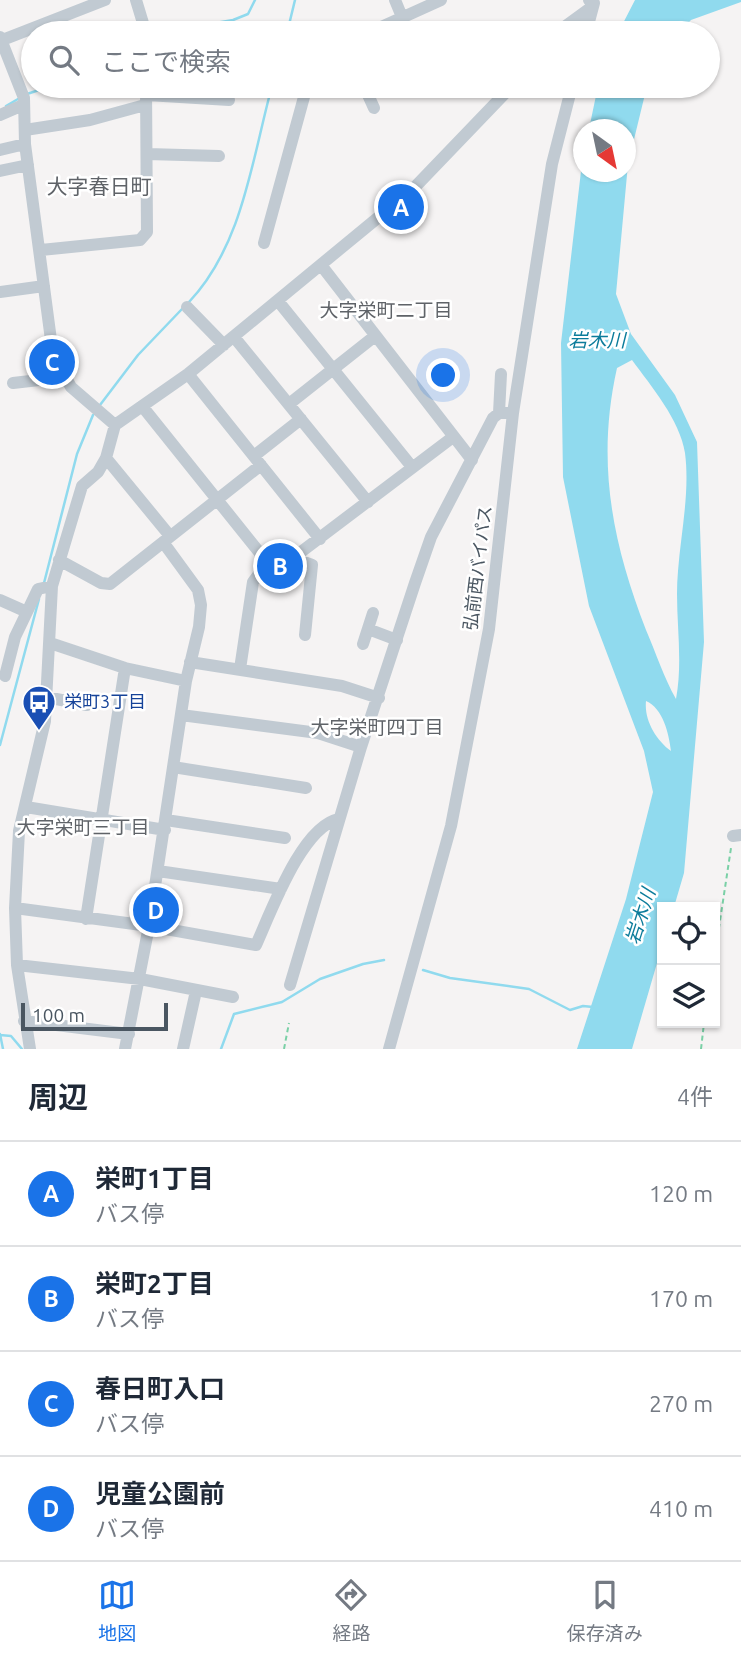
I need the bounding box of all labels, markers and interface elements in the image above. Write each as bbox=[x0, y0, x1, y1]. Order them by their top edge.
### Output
search box bbox=[21, 21, 720, 98]
icon: search bbox=[45, 41, 83, 79]
text: ここで検索 bbox=[101, 47, 231, 76]
north arrow bbox=[573, 119, 636, 182]
district label: 大字春日町 bbox=[47, 174, 152, 198]
pin: A bbox=[378, 181, 424, 233]
district label: 大字栄町二丁目 bbox=[319, 299, 453, 321]
water label: 岩木川 bbox=[568, 329, 627, 351]
pin: C bbox=[29, 336, 75, 388]
your location bbox=[426, 358, 460, 392]
street label: 弘前西バイパス bbox=[459, 504, 495, 631]
pin: B bbox=[257, 540, 303, 592]
bus stop icon: 栄町3丁目 bbox=[20, 683, 58, 732]
place label: 栄町3丁目 bbox=[64, 691, 146, 711]
district label: 大字栄町四丁目 bbox=[310, 716, 444, 738]
district label: 大字栄町三丁目 bbox=[16, 816, 150, 838]
pin: D bbox=[133, 884, 179, 936]
water label: 岩木川 bbox=[621, 884, 660, 947]
map controls bbox=[657, 902, 720, 1028]
button: locate bbox=[657, 902, 720, 965]
button: layers bbox=[657, 965, 720, 1028]
scale bar bbox=[21, 1000, 168, 1032]
text: 100 m bbox=[32, 1004, 85, 1026]
text: 周辺 bbox=[28, 1080, 88, 1114]
text: 4件 bbox=[677, 1084, 713, 1109]
text: 栄町1丁目 bbox=[95, 1164, 214, 1193]
text: A bbox=[43, 1181, 59, 1206]
text: 120 m bbox=[649, 1181, 713, 1206]
text: バス停 bbox=[95, 1201, 164, 1226]
text: 栄町2丁目 bbox=[95, 1269, 214, 1298]
text: B bbox=[43, 1286, 59, 1311]
text: 170 m bbox=[649, 1286, 713, 1311]
text: バス停 bbox=[95, 1306, 164, 1331]
text: 春日町入口 bbox=[95, 1374, 225, 1403]
text: C bbox=[44, 1391, 58, 1416]
text: 270 m bbox=[649, 1391, 713, 1416]
text: バス停 bbox=[95, 1411, 164, 1436]
text: 児童公園前 bbox=[95, 1479, 225, 1508]
text: D bbox=[43, 1496, 59, 1521]
text: 410 m bbox=[649, 1496, 713, 1521]
text: バス停 bbox=[95, 1516, 164, 1541]
tab: 地図 bbox=[98, 1576, 136, 1645]
tab: 経路 bbox=[332, 1576, 371, 1645]
tab: 保存済み bbox=[567, 1576, 643, 1645]

